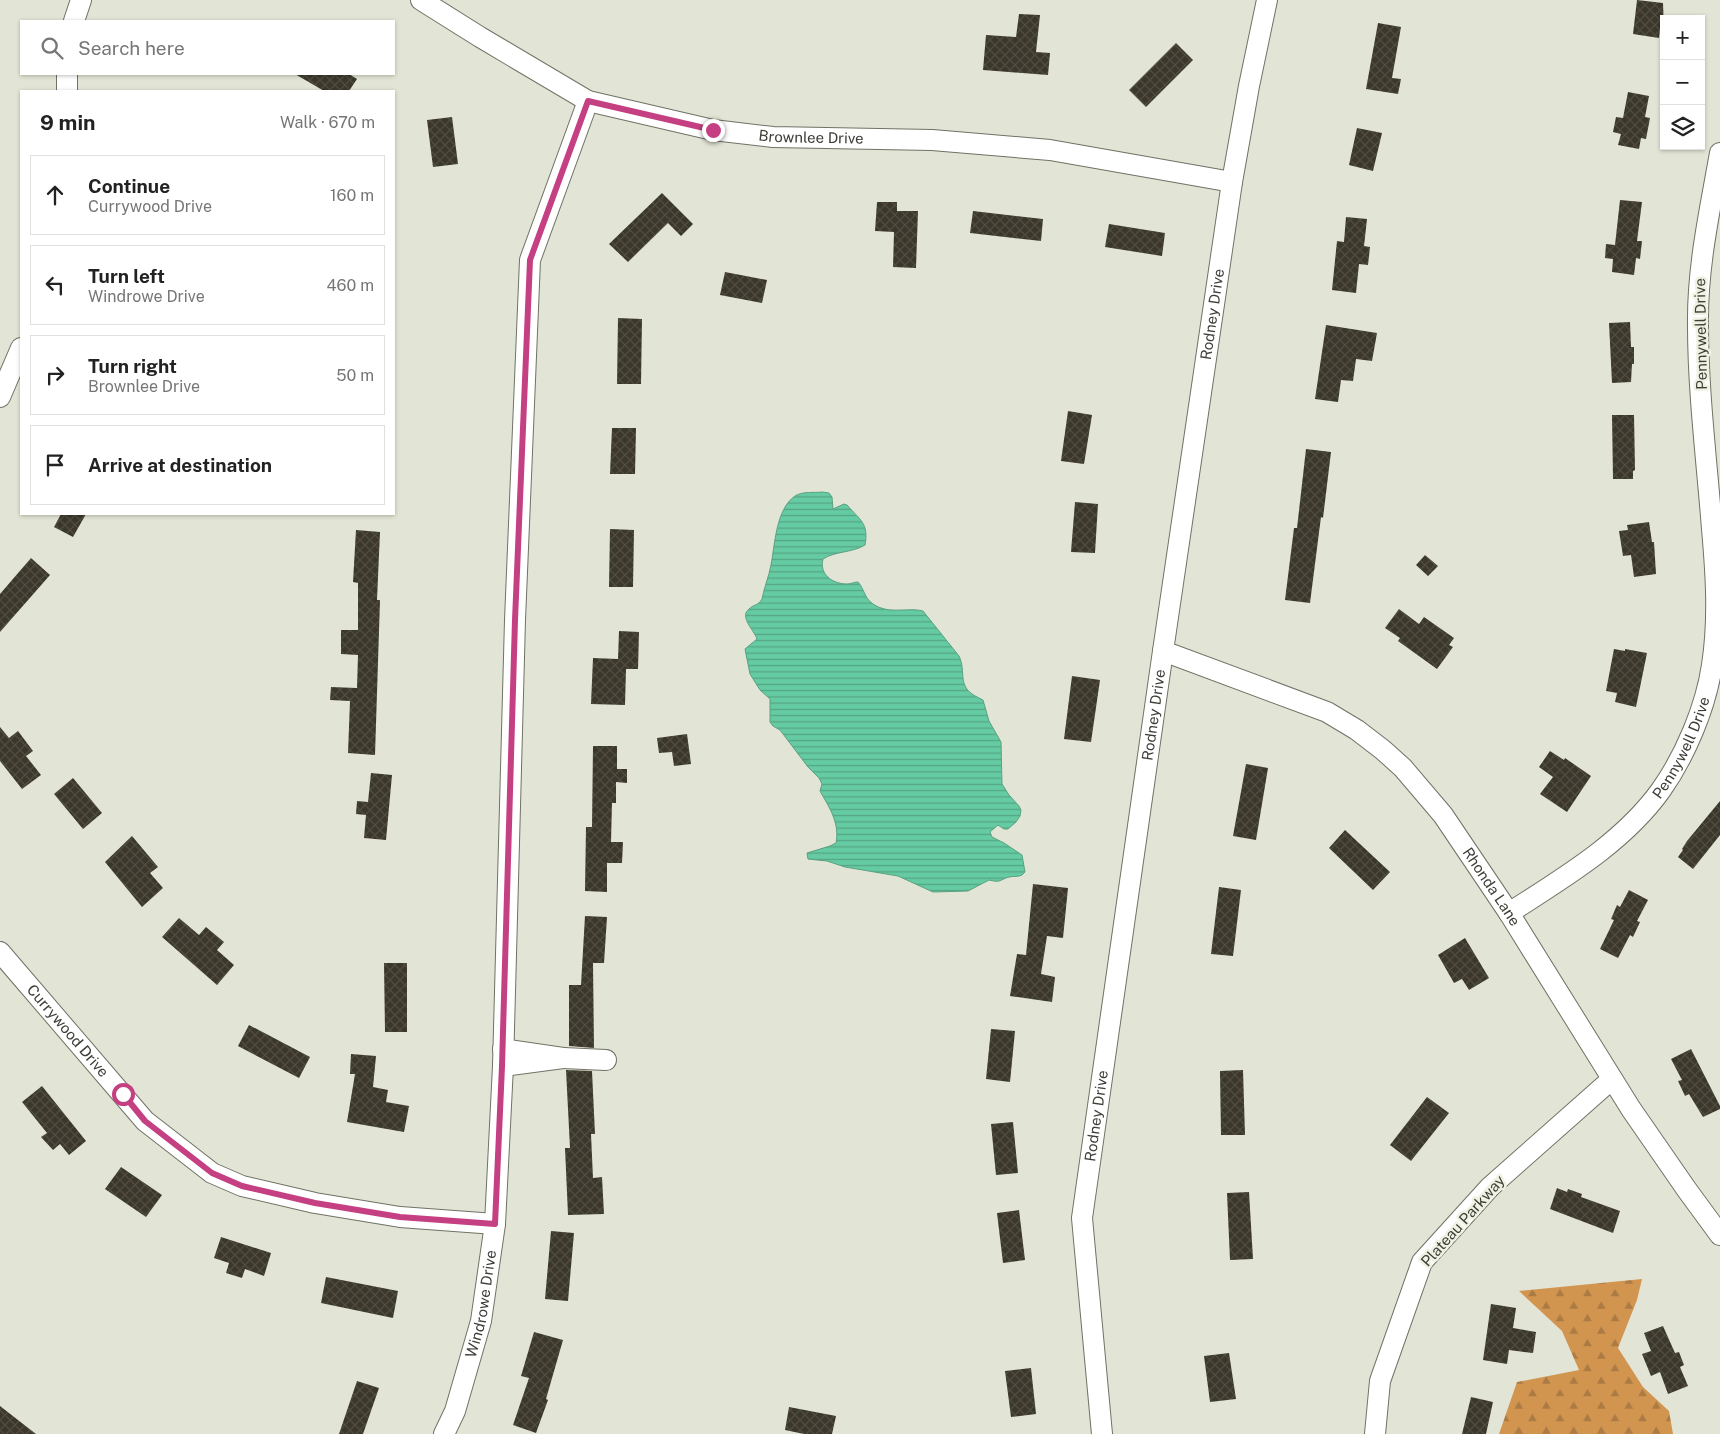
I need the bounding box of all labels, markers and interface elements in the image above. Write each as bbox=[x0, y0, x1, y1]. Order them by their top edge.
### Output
map controls bbox=[1660, 15, 1705, 150]
button: + bbox=[1660, 15, 1705, 60]
search box bbox=[20, 20, 395, 75]
icon: search bbox=[38, 34, 66, 62]
text: Search here bbox=[78, 37, 185, 59]
button: − bbox=[1660, 60, 1705, 105]
button: layers bbox=[1660, 105, 1705, 150]
text: 9 min bbox=[40, 110, 96, 135]
text: Walk · 670 m bbox=[280, 113, 375, 132]
route end bbox=[702, 119, 725, 142]
street label: Brownlee Drive bbox=[758, 126, 864, 147]
text: Continue bbox=[88, 175, 170, 197]
icon: ahead bbox=[41, 181, 69, 209]
text: 160 m bbox=[330, 186, 374, 205]
text: Currywood Drive bbox=[88, 197, 212, 216]
text: Turn left bbox=[88, 265, 165, 287]
street label: Rodney Drive bbox=[1197, 267, 1227, 361]
icon: left bbox=[41, 271, 69, 299]
text: 460 m bbox=[327, 276, 374, 295]
street label: Pennywell Drive bbox=[1691, 278, 1710, 390]
text: Windrowe Drive bbox=[88, 287, 205, 306]
text: Turn right bbox=[88, 355, 177, 377]
icon: right bbox=[41, 361, 69, 389]
text: 50 m bbox=[336, 366, 374, 385]
text: Brownlee Drive bbox=[88, 377, 200, 396]
icon: arrive bbox=[41, 451, 69, 479]
text: Arrive at destination bbox=[88, 454, 272, 476]
street label: Rodney Drive bbox=[1138, 668, 1168, 762]
street label: Pennywell Drive bbox=[1649, 695, 1713, 802]
street label: Rhonda Lane bbox=[1459, 844, 1524, 929]
street label: Currywood Drive bbox=[24, 981, 112, 1080]
street label: Rodney Drive bbox=[1081, 1069, 1111, 1163]
route start bbox=[112, 1083, 135, 1106]
street label: Plateau Parkway bbox=[1417, 1172, 1508, 1270]
street label: Windrowe Drive bbox=[462, 1249, 499, 1360]

